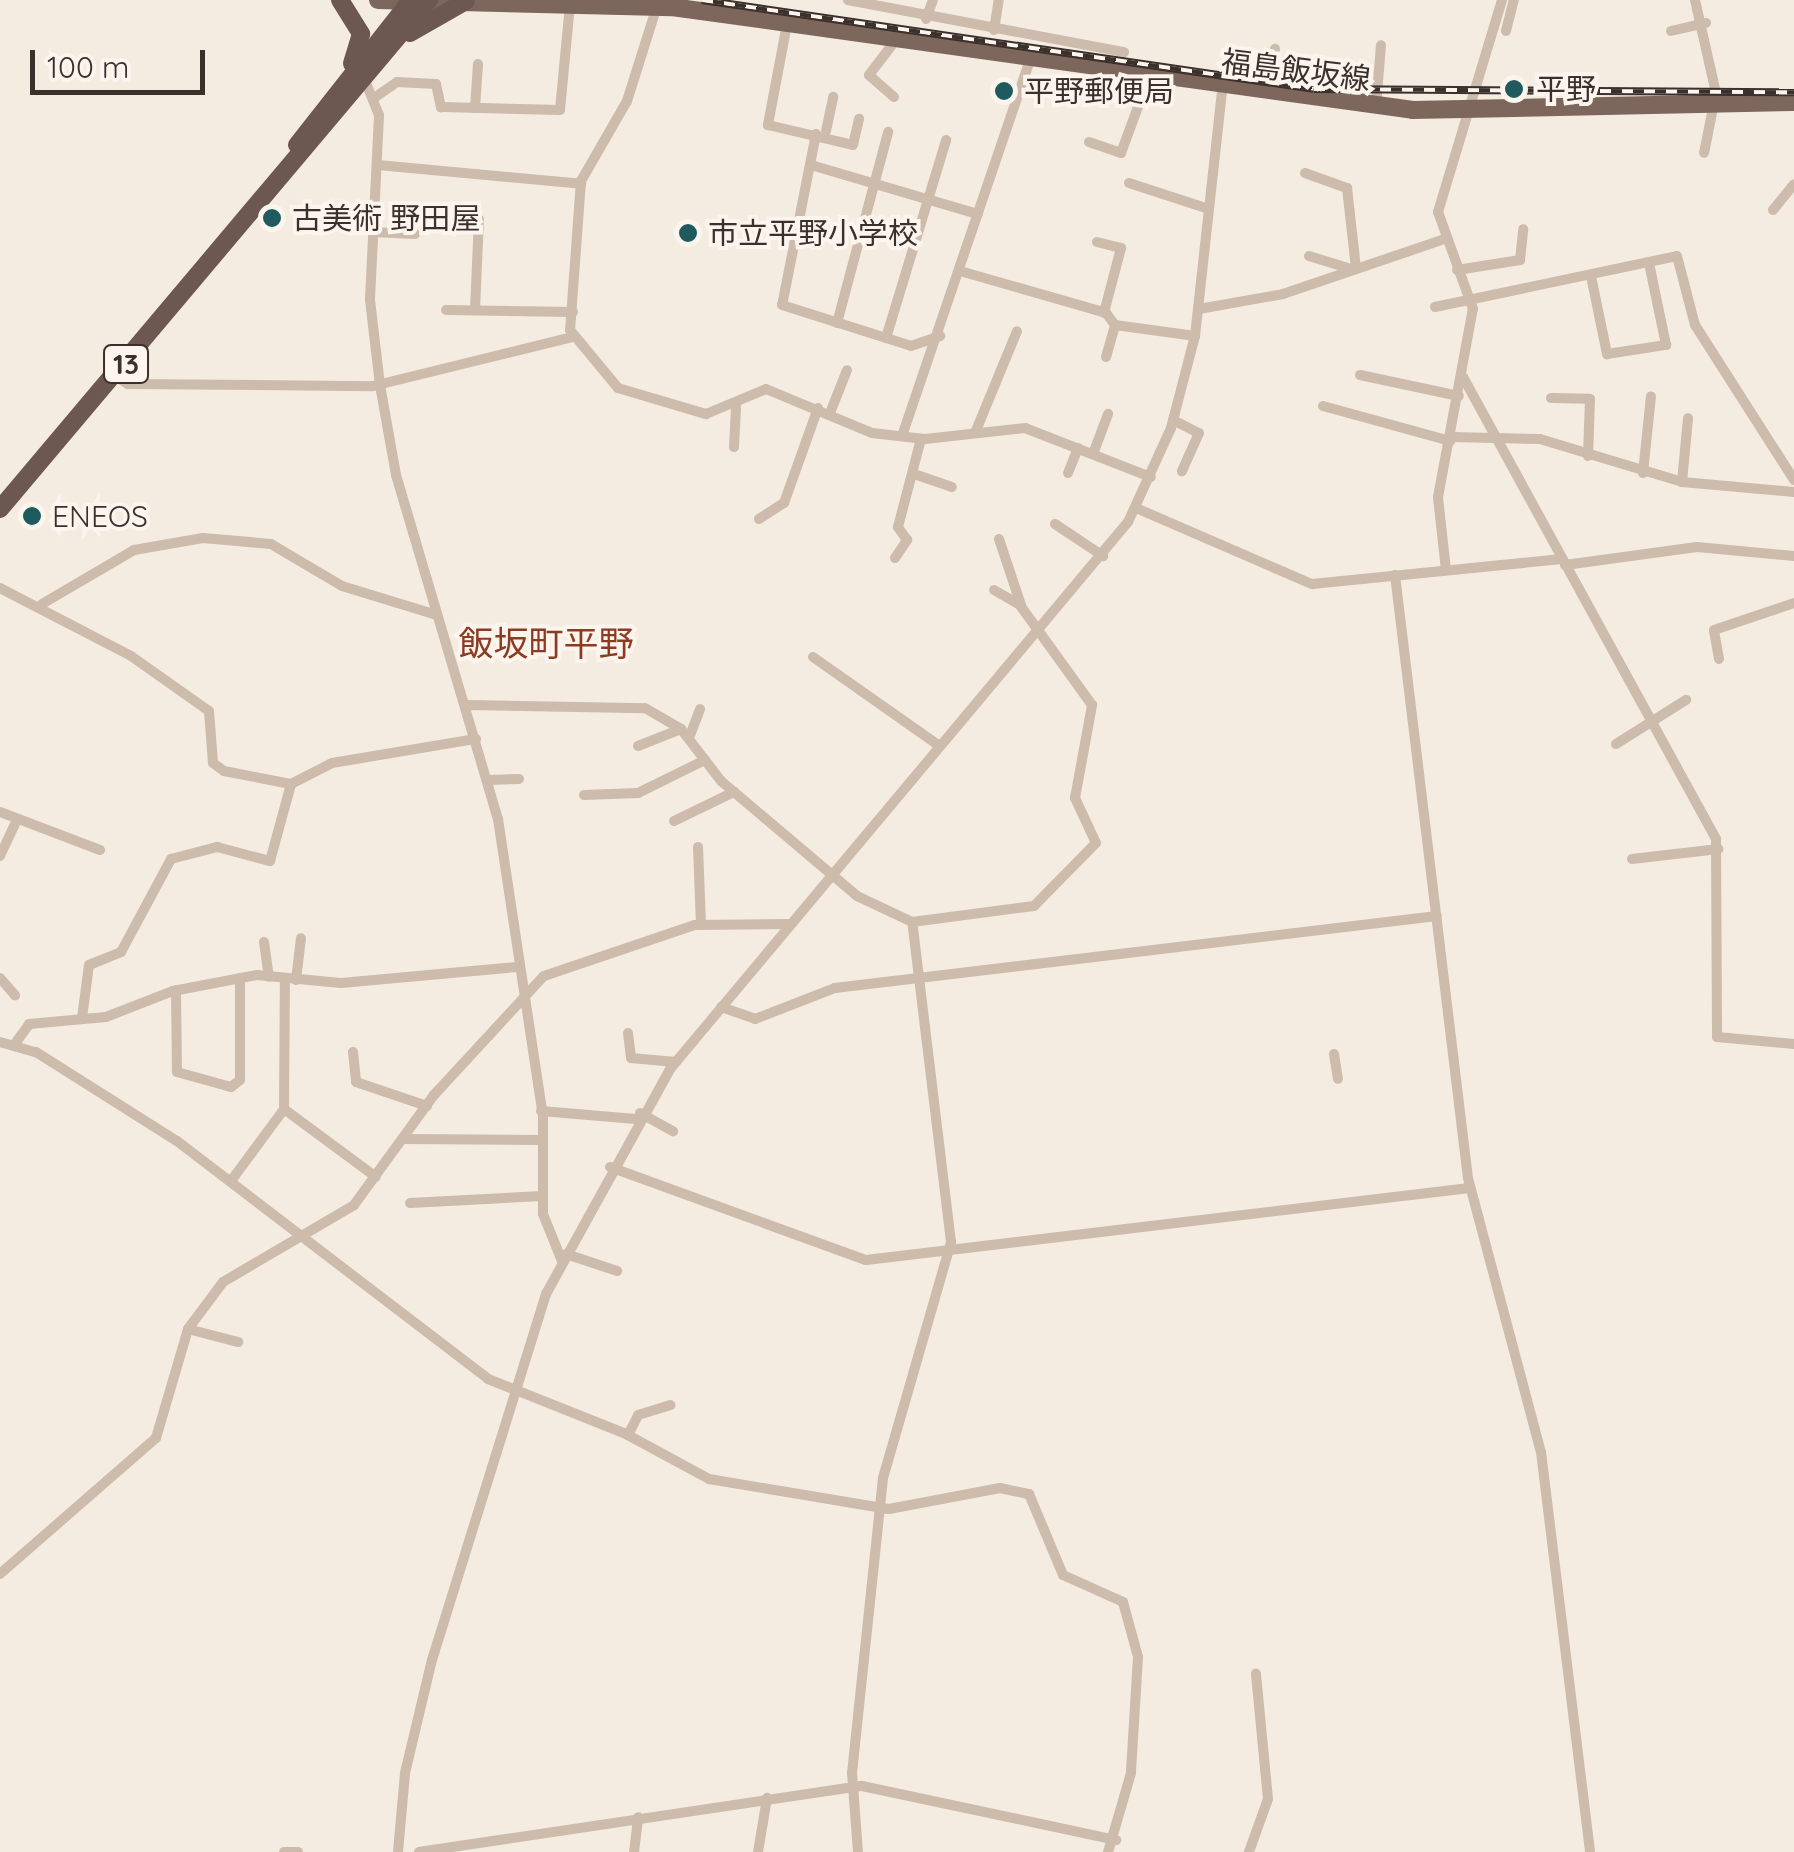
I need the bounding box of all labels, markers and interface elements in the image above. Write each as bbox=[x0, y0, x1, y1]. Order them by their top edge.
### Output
scale bar bbox=[35, 30, 210, 92]
street label: 福島飯坂線 bbox=[1219, 43, 1373, 97]
text: 100 m bbox=[47, 48, 129, 86]
place label: 平野 bbox=[1536, 71, 1596, 107]
place label: 平野郵便局 bbox=[1024, 73, 1174, 109]
marker: 平野 bbox=[1501, 76, 1527, 102]
marker: 平野郵便局 bbox=[993, 80, 1015, 102]
place label: 古美術 野田屋 bbox=[292, 200, 480, 236]
marker: 古美術 野田屋 bbox=[261, 207, 283, 229]
place label: 市立平野小学校 bbox=[708, 215, 918, 251]
marker: 市立平野小学校 bbox=[677, 222, 699, 244]
road number: 13 bbox=[101, 341, 151, 387]
place label: ENEOS bbox=[52, 498, 148, 534]
marker: ENEOS bbox=[21, 505, 43, 527]
district label: 飯坂町平野 bbox=[459, 622, 633, 664]

